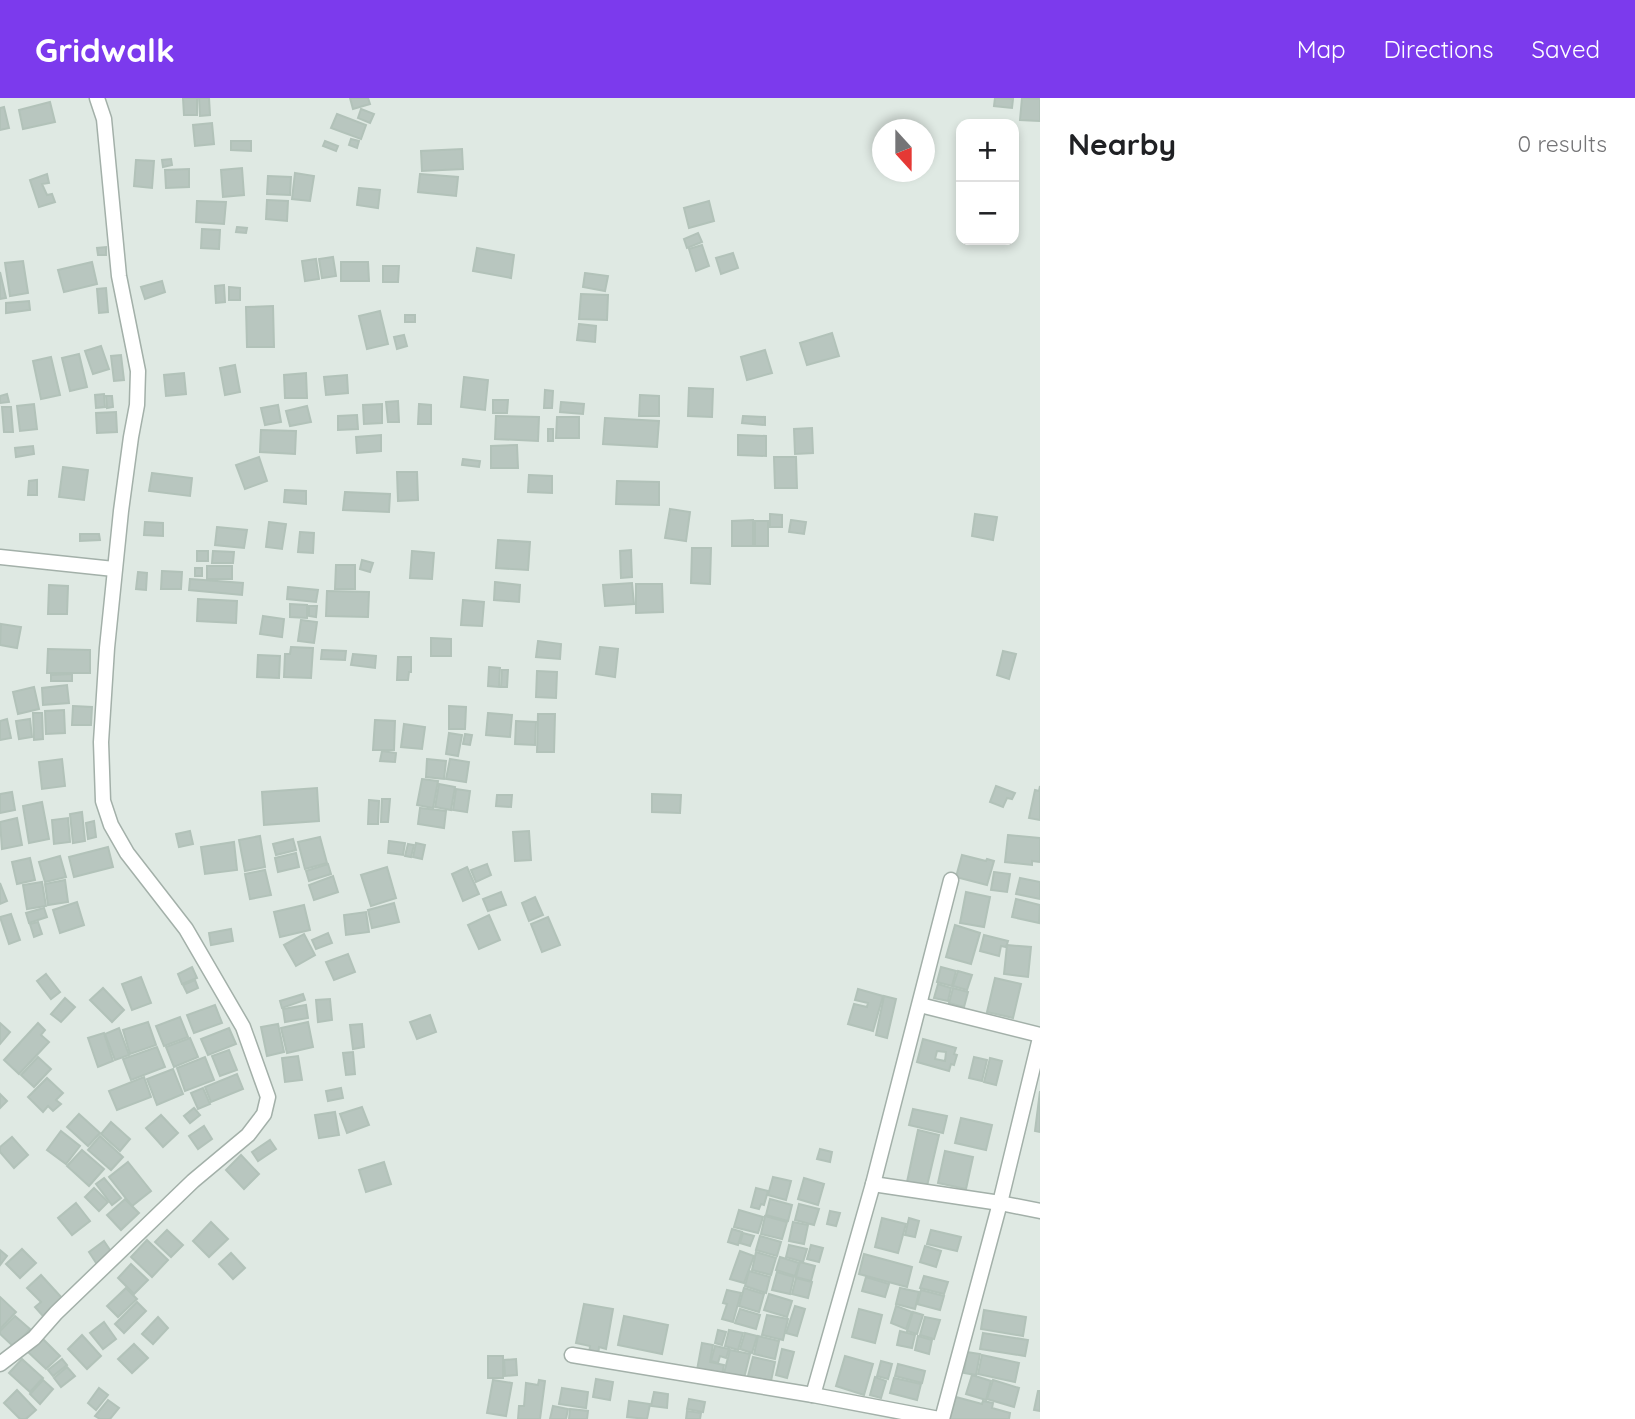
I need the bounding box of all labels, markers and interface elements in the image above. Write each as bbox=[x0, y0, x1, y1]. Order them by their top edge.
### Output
text: Gridwalk bbox=[35, 29, 175, 70]
text: Map bbox=[1297, 34, 1346, 64]
text: Directions bbox=[1384, 34, 1494, 64]
text: Saved bbox=[1532, 34, 1600, 64]
north arrow bbox=[872, 119, 935, 182]
map controls bbox=[956, 119, 1019, 245]
button: + bbox=[956, 119, 1019, 182]
text: Nearby bbox=[1068, 125, 1176, 163]
text: 0 results bbox=[1518, 129, 1607, 158]
button: − bbox=[956, 182, 1019, 245]

